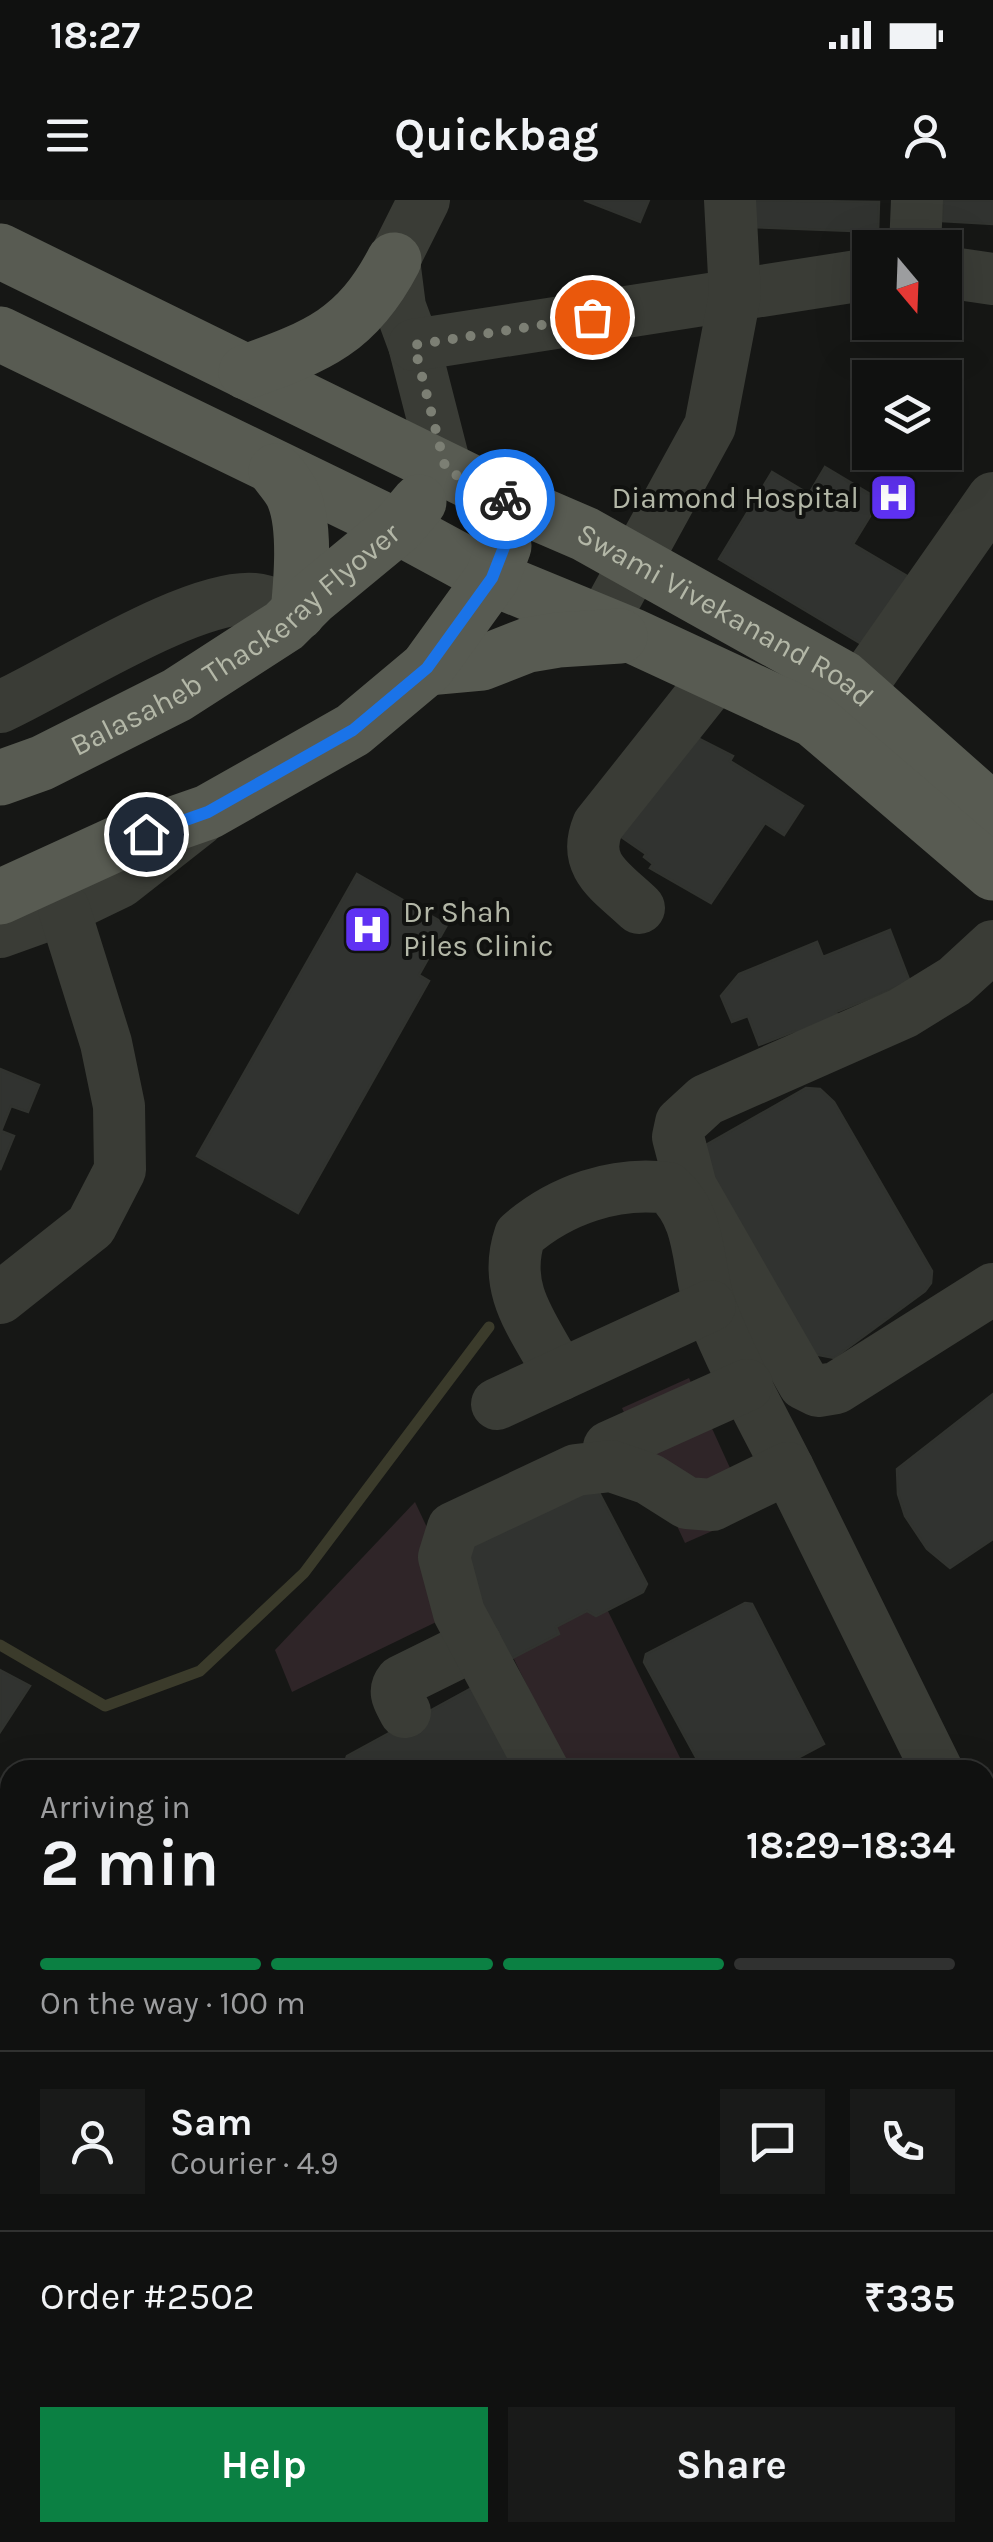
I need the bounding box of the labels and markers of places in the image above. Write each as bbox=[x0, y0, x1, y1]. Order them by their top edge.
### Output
pin bbox=[550, 275, 635, 360]
hospital icon: Diamond Hospital bbox=[868, 472, 920, 524]
place label: Diamond Hospital bbox=[611, 480, 859, 516]
pin bbox=[104, 792, 189, 877]
place label: Dr Shah Piles Clinic bbox=[403, 894, 554, 964]
hospital icon: Dr Shah Piles Clinic bbox=[342, 903, 394, 955]

